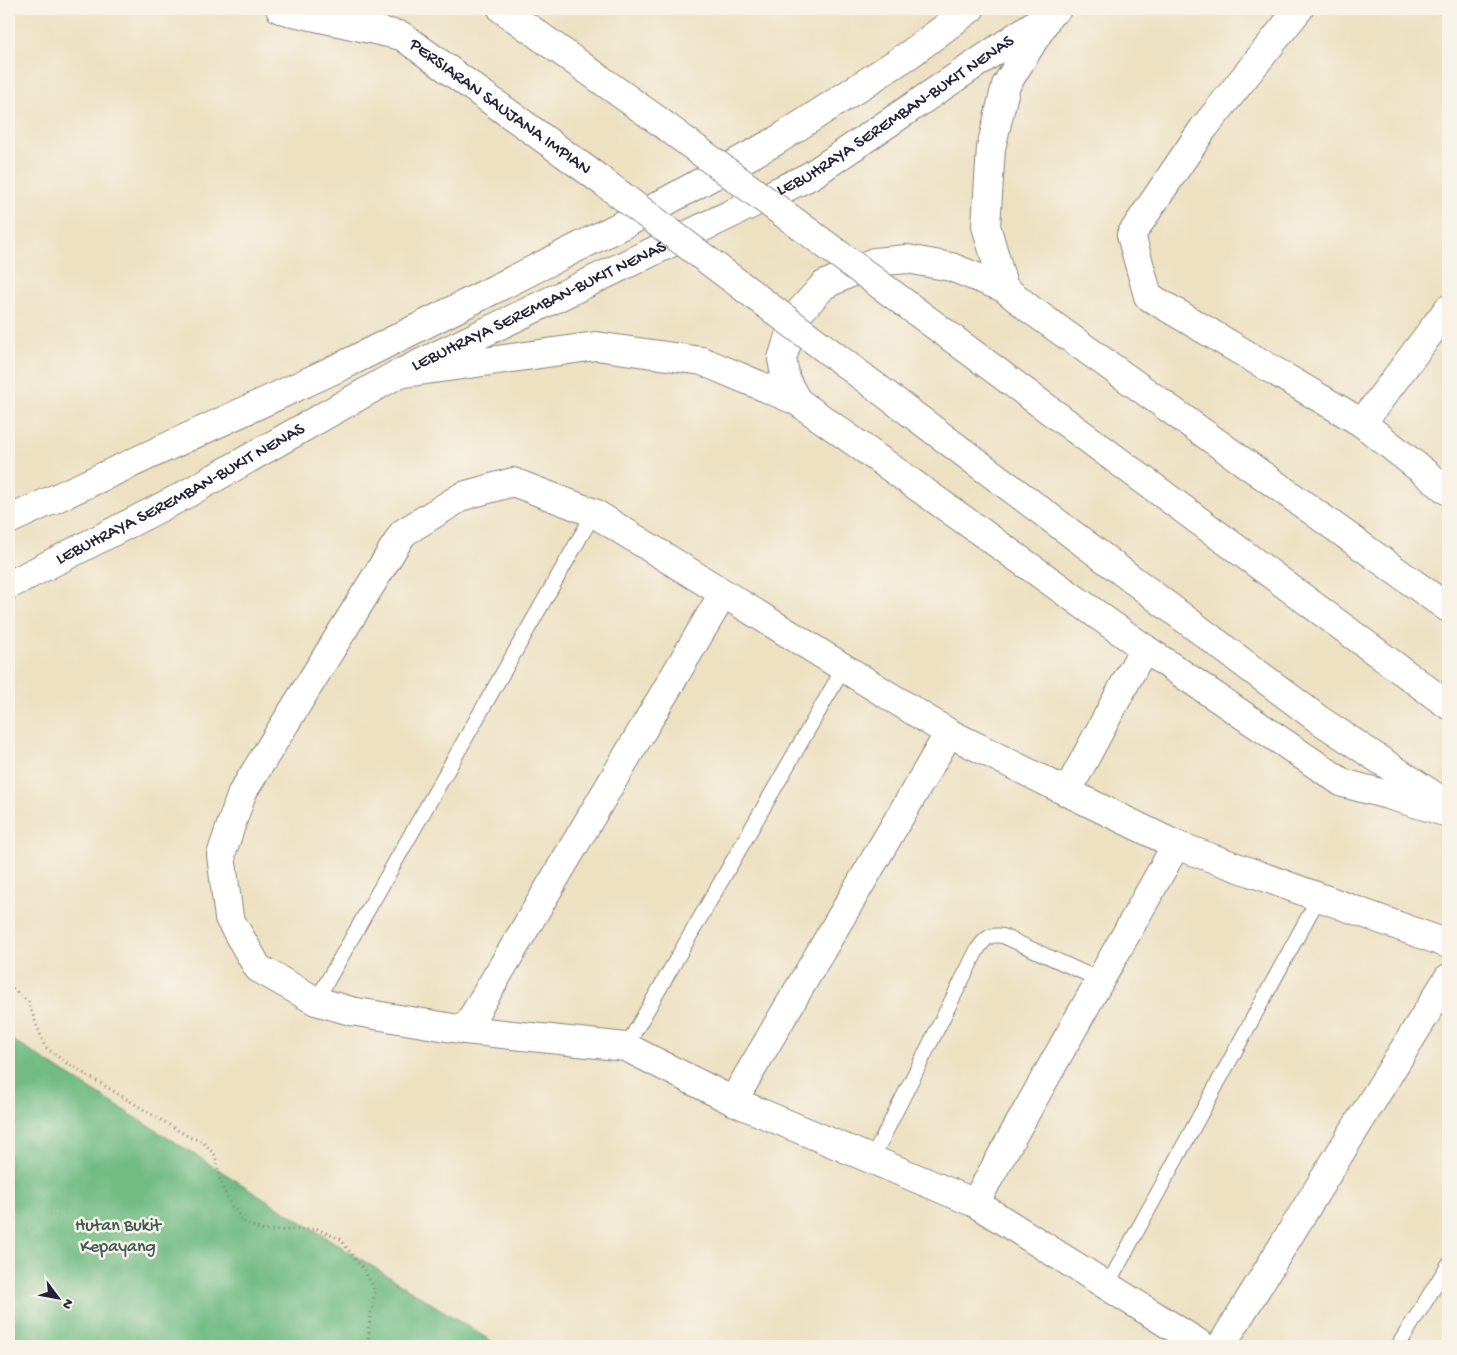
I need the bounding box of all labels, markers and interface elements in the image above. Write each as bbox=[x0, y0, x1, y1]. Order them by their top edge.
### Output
street label: LEBUHRAYA SEREMBAN-BUKIT NENAS bbox=[773, 30, 1019, 201]
street label: PERSIARAN SAUJANA IMPIAN bbox=[404, 33, 595, 180]
street label: LEBUHRAYA SEREMBAN-BUKIT NENAS bbox=[408, 236, 670, 376]
street label: LEBUHRAYA SEREMBAN-BUKIT NENAS bbox=[52, 418, 309, 570]
park label: Hutan Bukit Kepayang bbox=[75, 1216, 163, 1258]
north arrow bbox=[32, 1272, 82, 1322]
text: N bbox=[57, 1295, 77, 1312]

